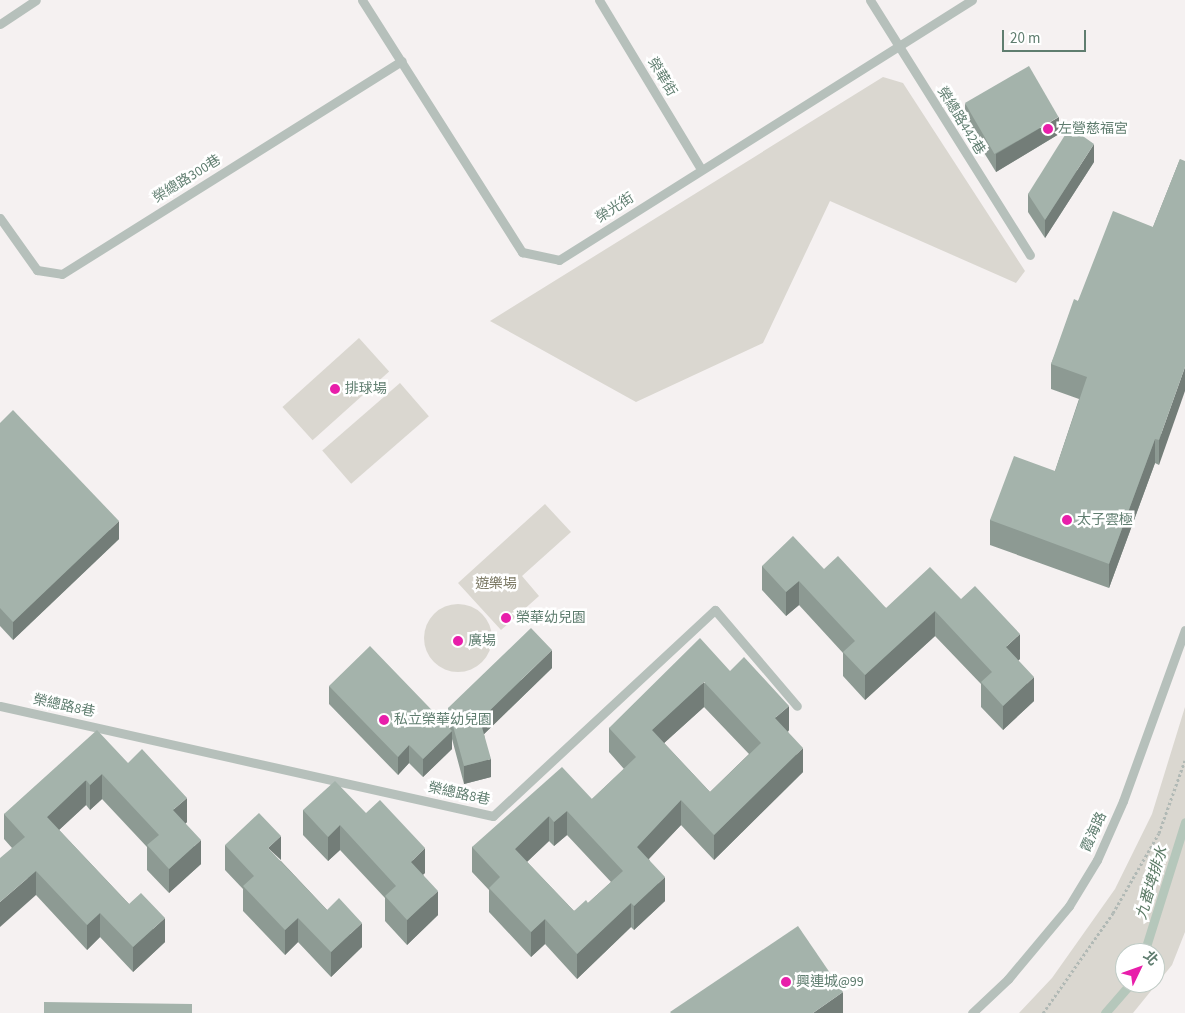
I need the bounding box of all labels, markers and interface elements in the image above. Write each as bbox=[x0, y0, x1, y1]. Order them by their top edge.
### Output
scale bar bbox=[1005, 20, 1089, 52]
text: 20 m bbox=[1010, 28, 1040, 49]
street label: 榮華街 bbox=[644, 55, 680, 99]
street label: 榮總路442巷 bbox=[934, 84, 988, 158]
place label: 左營慈福宮 bbox=[1058, 121, 1128, 137]
marker: 左營慈福宮 bbox=[1042, 123, 1054, 135]
street label: 榮總路300巷 bbox=[150, 152, 224, 206]
street label: 榮光街 bbox=[593, 190, 637, 226]
place label: 排球場 bbox=[345, 381, 387, 397]
marker: 排球場 bbox=[329, 383, 341, 395]
place label: 太子雲極 bbox=[1077, 512, 1133, 528]
marker: 太子雲極 bbox=[1061, 514, 1073, 526]
park label: 遊樂場 bbox=[475, 576, 517, 592]
place label: 榮華幼兒園 bbox=[516, 610, 586, 626]
marker: 榮華幼兒園 bbox=[500, 612, 512, 624]
place label: 廣場 bbox=[468, 633, 496, 649]
marker: 廣場 bbox=[452, 635, 464, 647]
street label: 榮總路8巷 bbox=[31, 691, 97, 721]
place label: 私立榮華幼兒園 bbox=[394, 712, 492, 728]
marker: 私立榮華幼兒園 bbox=[378, 714, 390, 726]
street label: 榮總路8巷 bbox=[426, 779, 492, 809]
street label: 霞海路 bbox=[1078, 809, 1110, 855]
water label: 九番埤排水 bbox=[1132, 845, 1172, 921]
north arrow bbox=[1115, 943, 1165, 993]
text: 北 bbox=[1138, 947, 1163, 971]
place label: 興連城@99 bbox=[796, 974, 864, 990]
marker: 興連城@99 bbox=[780, 976, 792, 988]

